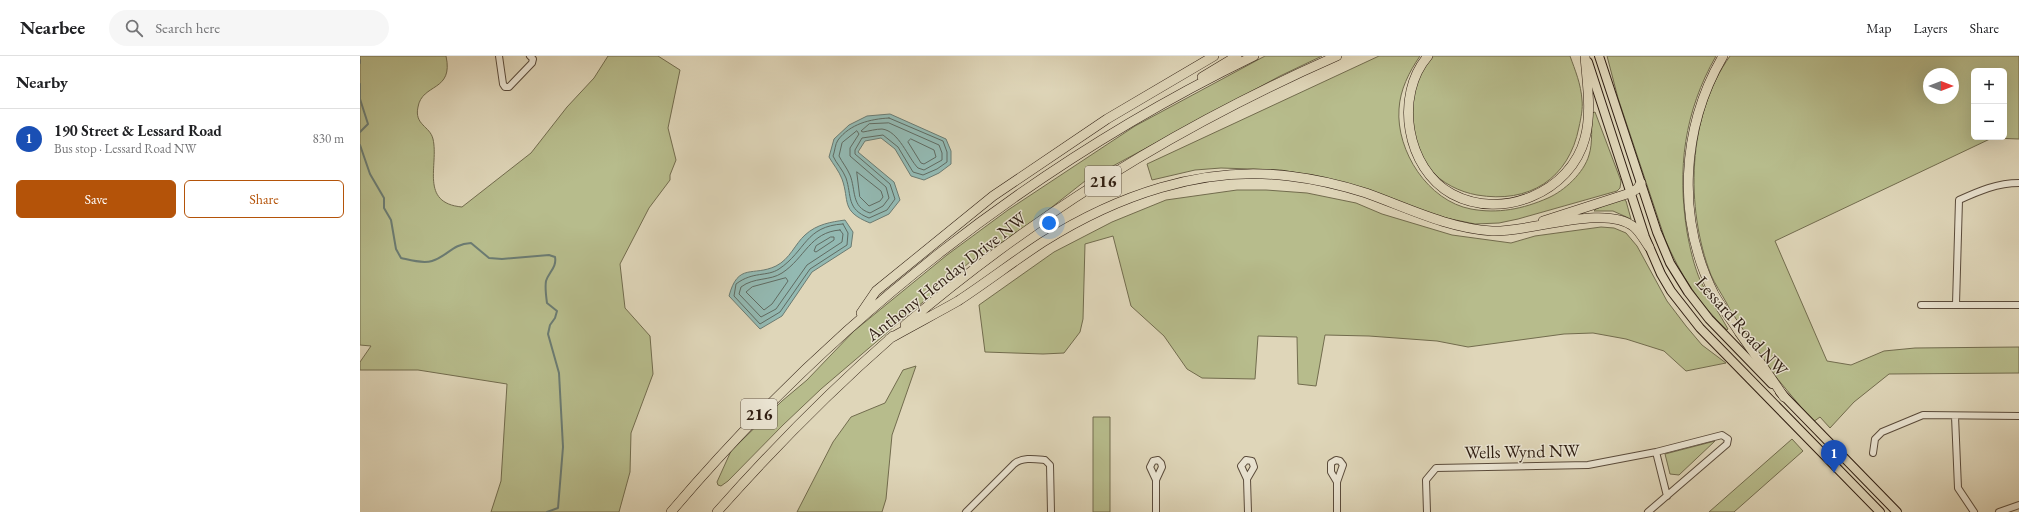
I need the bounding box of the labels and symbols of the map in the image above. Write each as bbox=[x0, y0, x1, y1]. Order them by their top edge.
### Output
north arrow bbox=[1923, 68, 1959, 104]
road number: 216 bbox=[1085, 166, 1121, 196]
street label: Anthony Henday Drive NW bbox=[860, 206, 1031, 346]
your location bbox=[1039, 213, 1059, 233]
street label: Lessard Road NW bbox=[1691, 271, 1793, 381]
road number: 216 bbox=[741, 399, 777, 429]
street label: Wells Wynd NW bbox=[1464, 438, 1580, 464]
pin: 1 bbox=[1821, 440, 1847, 473]

